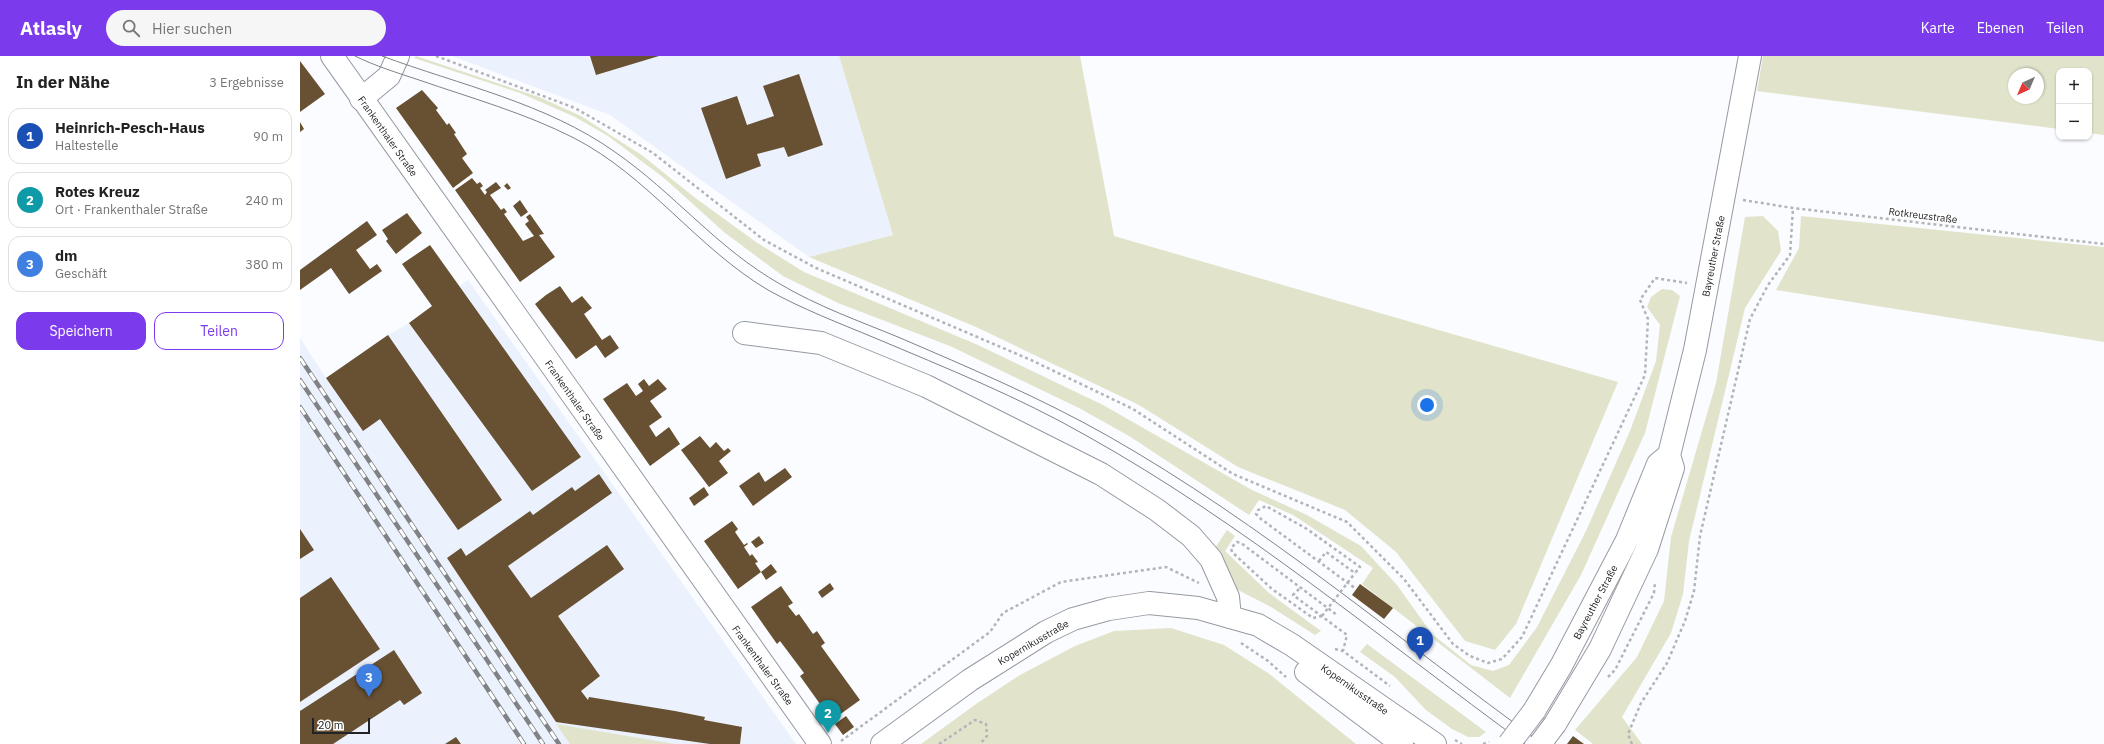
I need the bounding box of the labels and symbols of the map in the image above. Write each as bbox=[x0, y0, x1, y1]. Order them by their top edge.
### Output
north arrow bbox=[2008, 68, 2044, 104]
street label: Frankenthaler Straße bbox=[355, 94, 421, 179]
street label: Rotkreuzstraße bbox=[1888, 205, 1959, 226]
street label: Bayreuther Straße bbox=[1699, 214, 1728, 298]
street label: Frankenthaler Straße bbox=[542, 358, 608, 443]
your location bbox=[1417, 395, 1437, 415]
street label: Bayreuther Straße bbox=[1570, 562, 1621, 642]
street label: Kopernikusstraße bbox=[996, 617, 1071, 668]
street label: Frankenthaler Straße bbox=[729, 623, 796, 708]
pin: 1 bbox=[1407, 627, 1433, 660]
street label: Kopernikusstraße bbox=[1318, 661, 1391, 718]
pin: 3 bbox=[356, 664, 382, 697]
pin: 2 bbox=[815, 700, 841, 733]
scale bar bbox=[312, 716, 370, 735]

